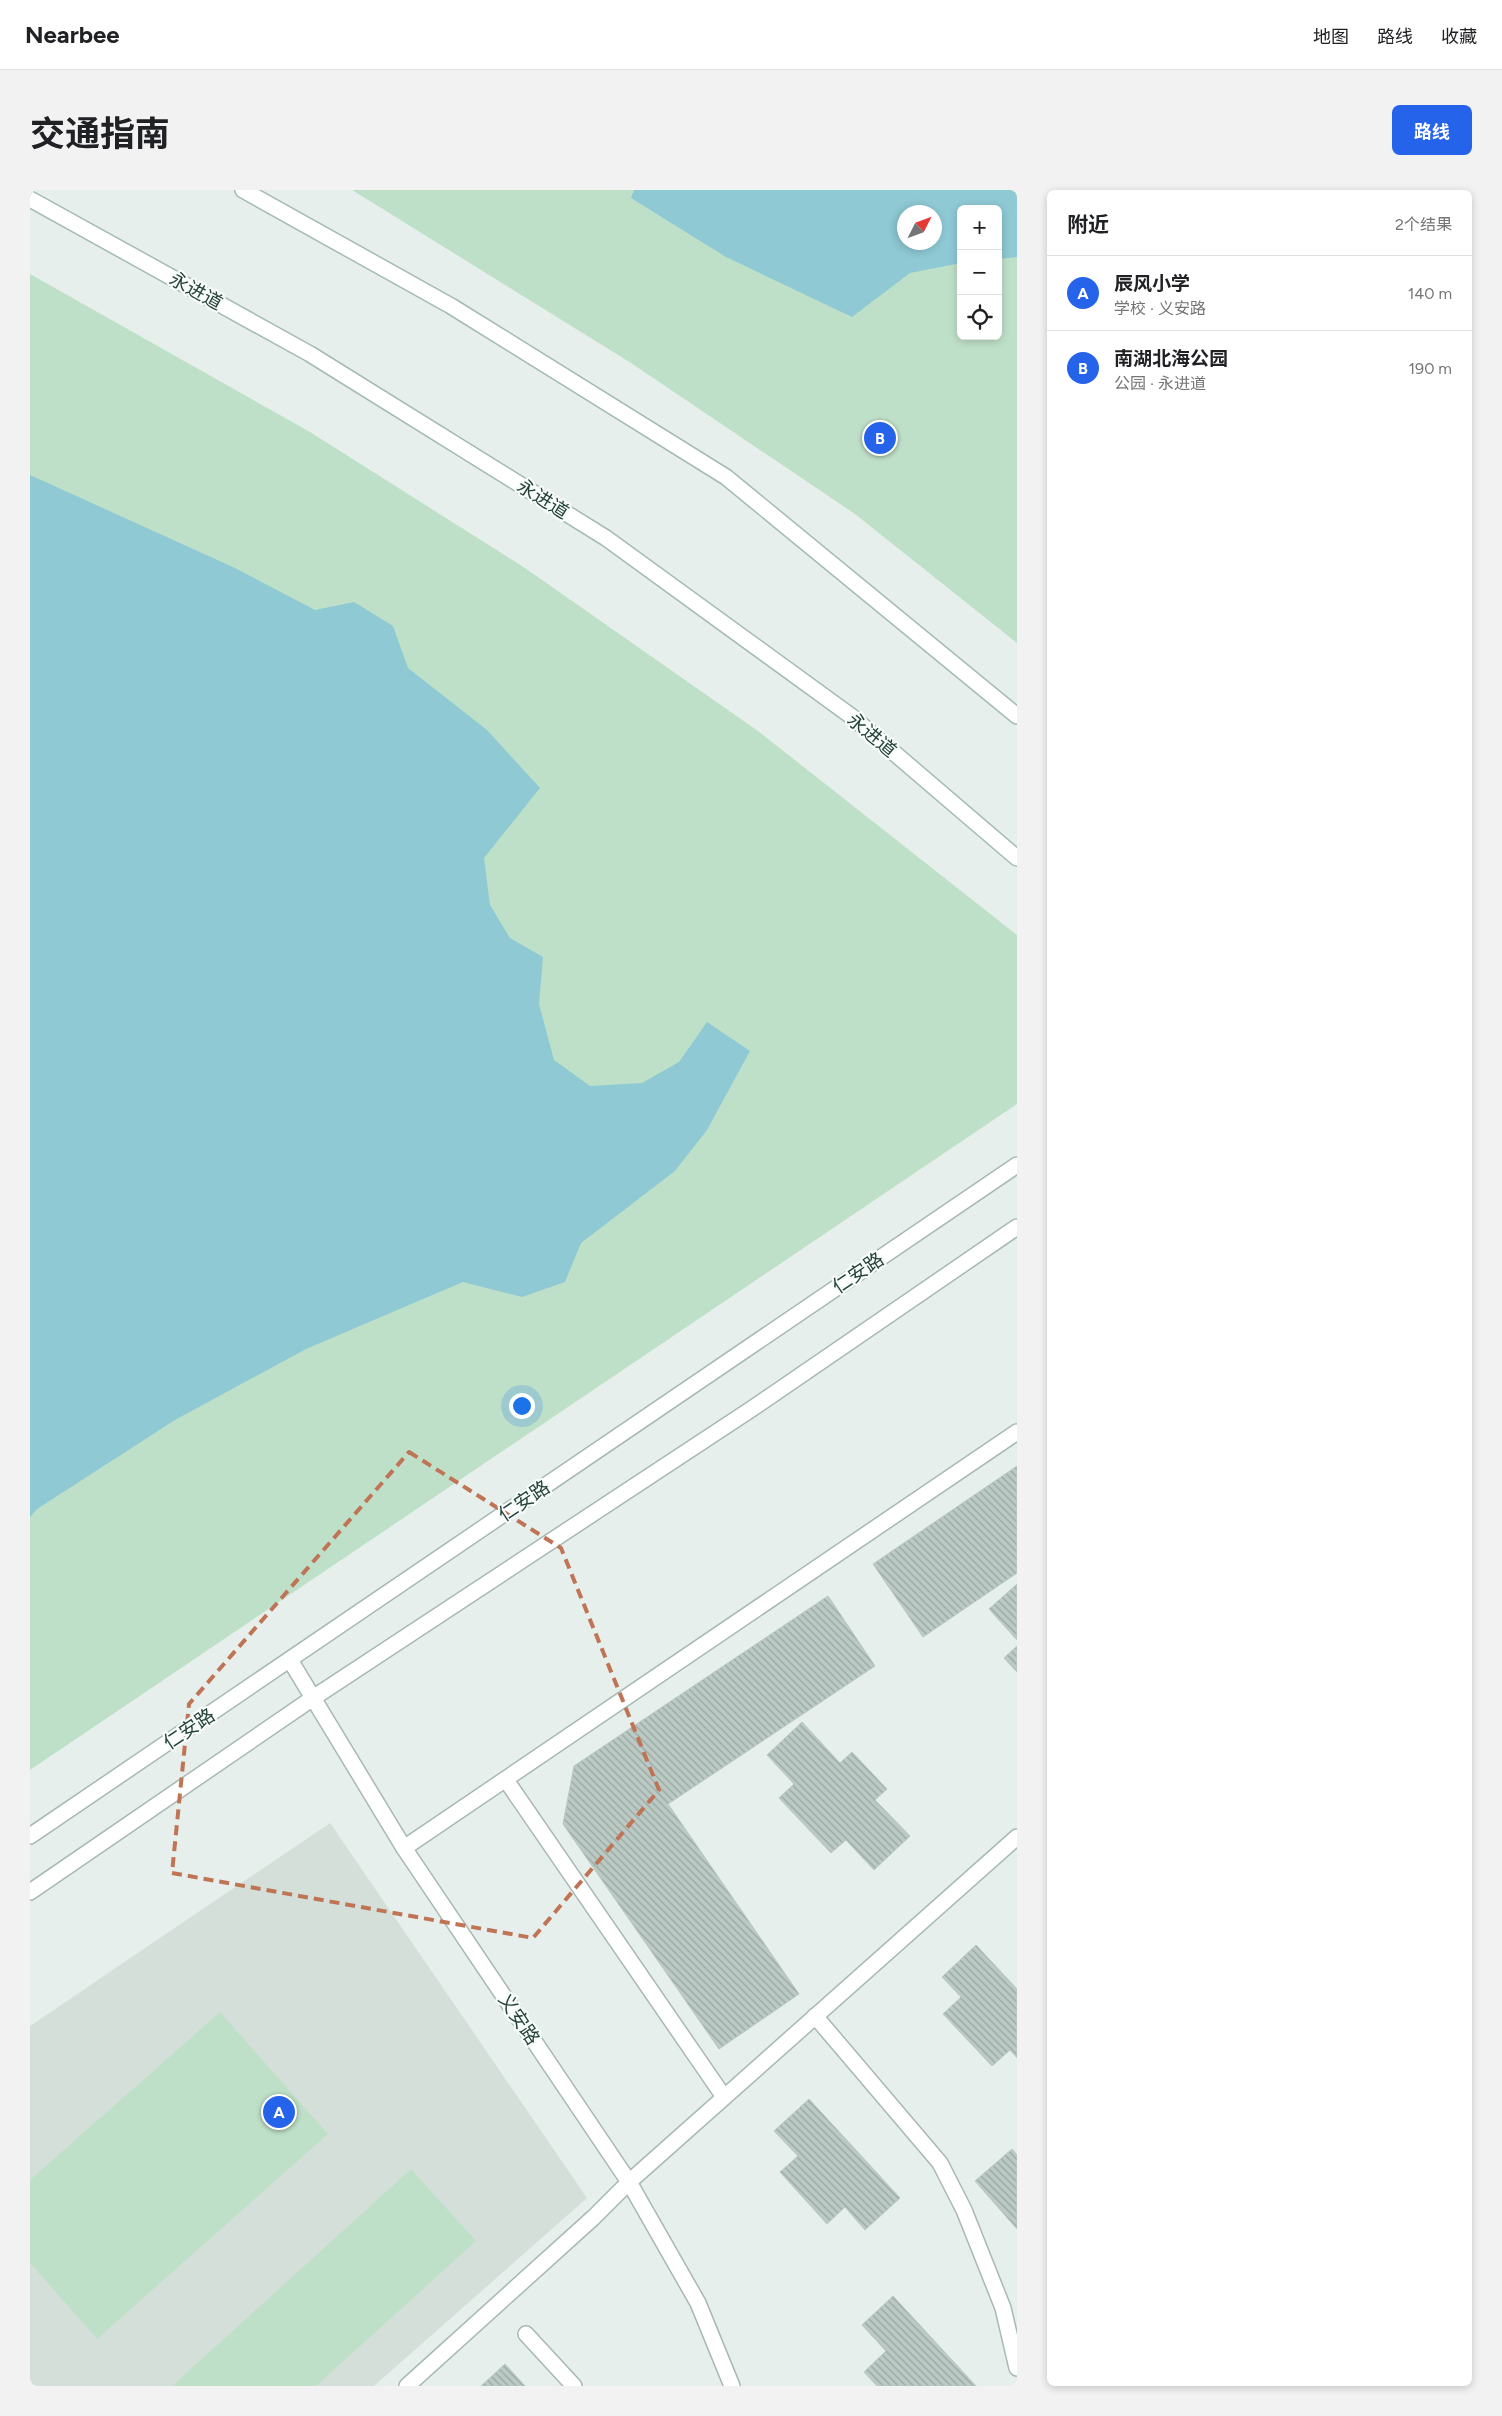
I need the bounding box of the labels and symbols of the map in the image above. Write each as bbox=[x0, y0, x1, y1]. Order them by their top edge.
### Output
north arrow bbox=[897, 205, 942, 250]
street label: 永进道 bbox=[165, 267, 227, 315]
pin: B bbox=[864, 419, 896, 457]
street label: 永进道 bbox=[513, 474, 573, 524]
street label: 永进道 bbox=[843, 708, 901, 762]
street label: 仁安路 bbox=[828, 1248, 888, 1298]
your location bbox=[509, 1393, 535, 1419]
street label: 仁安路 bbox=[494, 1476, 554, 1526]
street label: 仁安路 bbox=[159, 1704, 219, 1754]
street label: 义安路 bbox=[494, 1989, 544, 2049]
pin: A bbox=[263, 2093, 295, 2131]

